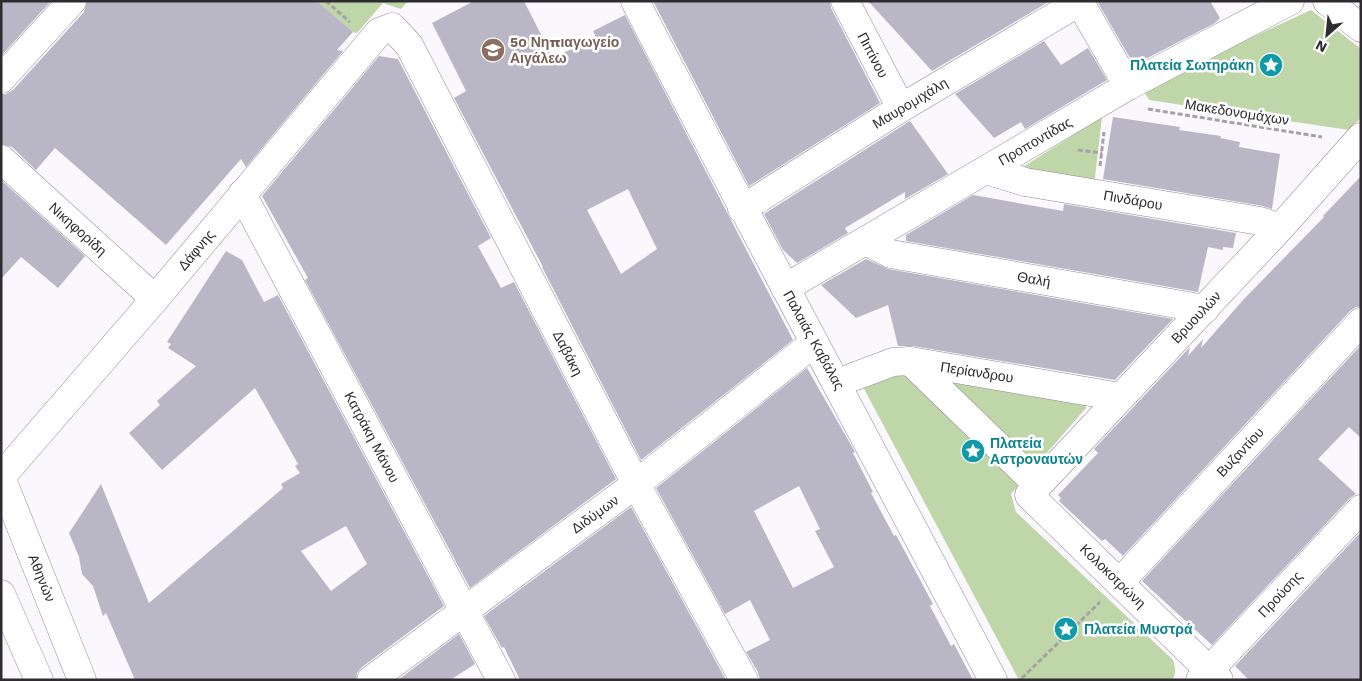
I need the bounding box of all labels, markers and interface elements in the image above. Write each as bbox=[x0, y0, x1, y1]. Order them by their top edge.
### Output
north arrow bbox=[1302, 10, 1352, 60]
street label: Πιπίνου bbox=[854, 30, 892, 80]
place label: 5ο Νηπιαγωγείο Αιγάλεω bbox=[510, 34, 619, 66]
school or university icon: 5ο Νηπιαγωγείο Αιγάλεω bbox=[480, 37, 506, 63]
text: N bbox=[1313, 37, 1329, 56]
place icon: Πλατεία Σωτηράκη bbox=[1258, 52, 1284, 78]
place label: Πλατεία Σωτηράκη bbox=[1130, 57, 1254, 73]
street label: Μαυρομιχάλη bbox=[870, 74, 950, 132]
street label: Μακεδονομάχων bbox=[1184, 96, 1290, 128]
street label: Προποντίδας bbox=[995, 113, 1075, 168]
street label: Πινδάρου bbox=[1102, 187, 1164, 213]
street label: Νικηφορίδη bbox=[46, 199, 110, 259]
street label: Δάφνης bbox=[174, 226, 218, 274]
street label: Θαλή bbox=[1016, 268, 1052, 290]
street label: Παλαιάς Καβάλας bbox=[780, 288, 848, 393]
street label: Βρυουλών bbox=[1168, 288, 1224, 346]
street label: Δαβάκη bbox=[550, 328, 586, 378]
street label: Περίανδρου bbox=[939, 358, 1015, 386]
street label: Κατράκη Μάνου bbox=[341, 389, 403, 485]
street label: Βυζαντίου bbox=[1213, 424, 1267, 480]
place label: Πλατεία Αστροναυτών bbox=[990, 435, 1083, 467]
place icon: Πλατεία Αστροναυτών bbox=[960, 438, 986, 464]
street label: Διδύμων bbox=[568, 491, 622, 537]
street label: Κολοκοτρώνη bbox=[1077, 541, 1149, 611]
street label: Αθηνών bbox=[25, 552, 59, 604]
street label: Προύσης bbox=[1255, 568, 1305, 620]
place icon: Πλατεία Μυστρά bbox=[1053, 616, 1079, 642]
place label: Πλατεία Μυστρά bbox=[1084, 621, 1193, 637]

